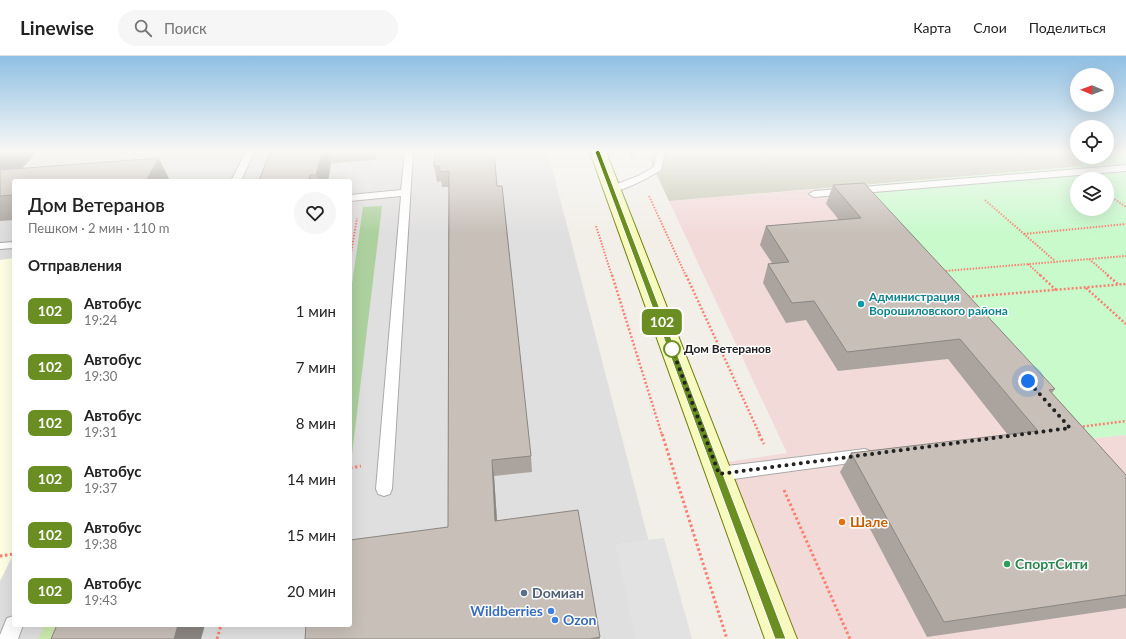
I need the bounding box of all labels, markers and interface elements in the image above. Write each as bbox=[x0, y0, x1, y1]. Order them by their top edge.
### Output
search box bbox=[118, 10, 398, 46]
text: Linewise bbox=[20, 16, 94, 39]
icon: search bbox=[132, 17, 154, 39]
text: Поиск bbox=[164, 19, 207, 37]
text: Карта bbox=[913, 19, 951, 36]
text: Слои bbox=[973, 19, 1007, 36]
text: Поделиться bbox=[1029, 19, 1106, 36]
north arrow bbox=[1070, 68, 1114, 112]
map controls bbox=[1070, 68, 1114, 216]
button: locate bbox=[1070, 120, 1114, 164]
button: layers bbox=[1070, 172, 1114, 216]
button: heart bbox=[294, 192, 336, 234]
text: Дом Ветеранов bbox=[28, 193, 165, 216]
text: Пешком · 2 мин · 110 m bbox=[28, 220, 169, 236]
text: Отправления bbox=[28, 256, 122, 274]
place label: Администрация Ворошиловского района bbox=[868, 289, 1008, 318]
text: Автобус bbox=[84, 294, 141, 312]
marker: Администрация Ворошиловского района bbox=[856, 299, 866, 309]
text: 102 bbox=[38, 302, 62, 319]
text: 1 мин bbox=[296, 302, 336, 320]
line badge: 102 bbox=[639, 309, 685, 335]
text: 19:24 bbox=[84, 312, 117, 328]
text: 102 bbox=[650, 313, 674, 330]
marker: Дом Ветеранов bbox=[663, 340, 681, 358]
place label: Дом Ветеранов bbox=[684, 341, 771, 356]
text: Автобус bbox=[84, 350, 141, 368]
text: 102 bbox=[38, 358, 62, 375]
text: 7 мин bbox=[296, 358, 336, 376]
text: 19:30 bbox=[84, 368, 117, 384]
your location bbox=[1018, 371, 1038, 391]
text: Автобус bbox=[84, 406, 141, 424]
text: 102 bbox=[38, 414, 62, 431]
text: 8 мин bbox=[296, 414, 336, 432]
text: 19:31 bbox=[84, 424, 117, 440]
text: Автобус bbox=[84, 462, 141, 480]
text: 102 bbox=[38, 470, 62, 487]
text: 14 мин bbox=[287, 470, 336, 488]
text: 19:37 bbox=[84, 480, 117, 496]
place label: Шале bbox=[850, 513, 888, 530]
marker: Шале bbox=[837, 517, 847, 527]
text: Автобус bbox=[84, 518, 141, 536]
text: 102 bbox=[38, 526, 62, 543]
text: 15 мин bbox=[287, 526, 336, 544]
text: 19:38 bbox=[84, 536, 117, 552]
place label: СпортСити bbox=[1015, 555, 1088, 572]
marker: СпортСити bbox=[1002, 559, 1012, 569]
text: Автобус bbox=[84, 574, 141, 592]
text: 102 bbox=[38, 582, 62, 599]
text: 20 мин bbox=[287, 582, 336, 600]
place label: Dомиан bbox=[532, 584, 584, 601]
marker: Dомиан bbox=[519, 588, 529, 598]
text: 19:43 bbox=[84, 592, 117, 608]
place label: Wildberries bbox=[470, 602, 543, 619]
marker: Wildberries bbox=[546, 606, 556, 616]
place label: Ozon bbox=[563, 611, 597, 628]
marker: Ozon bbox=[550, 615, 560, 625]

